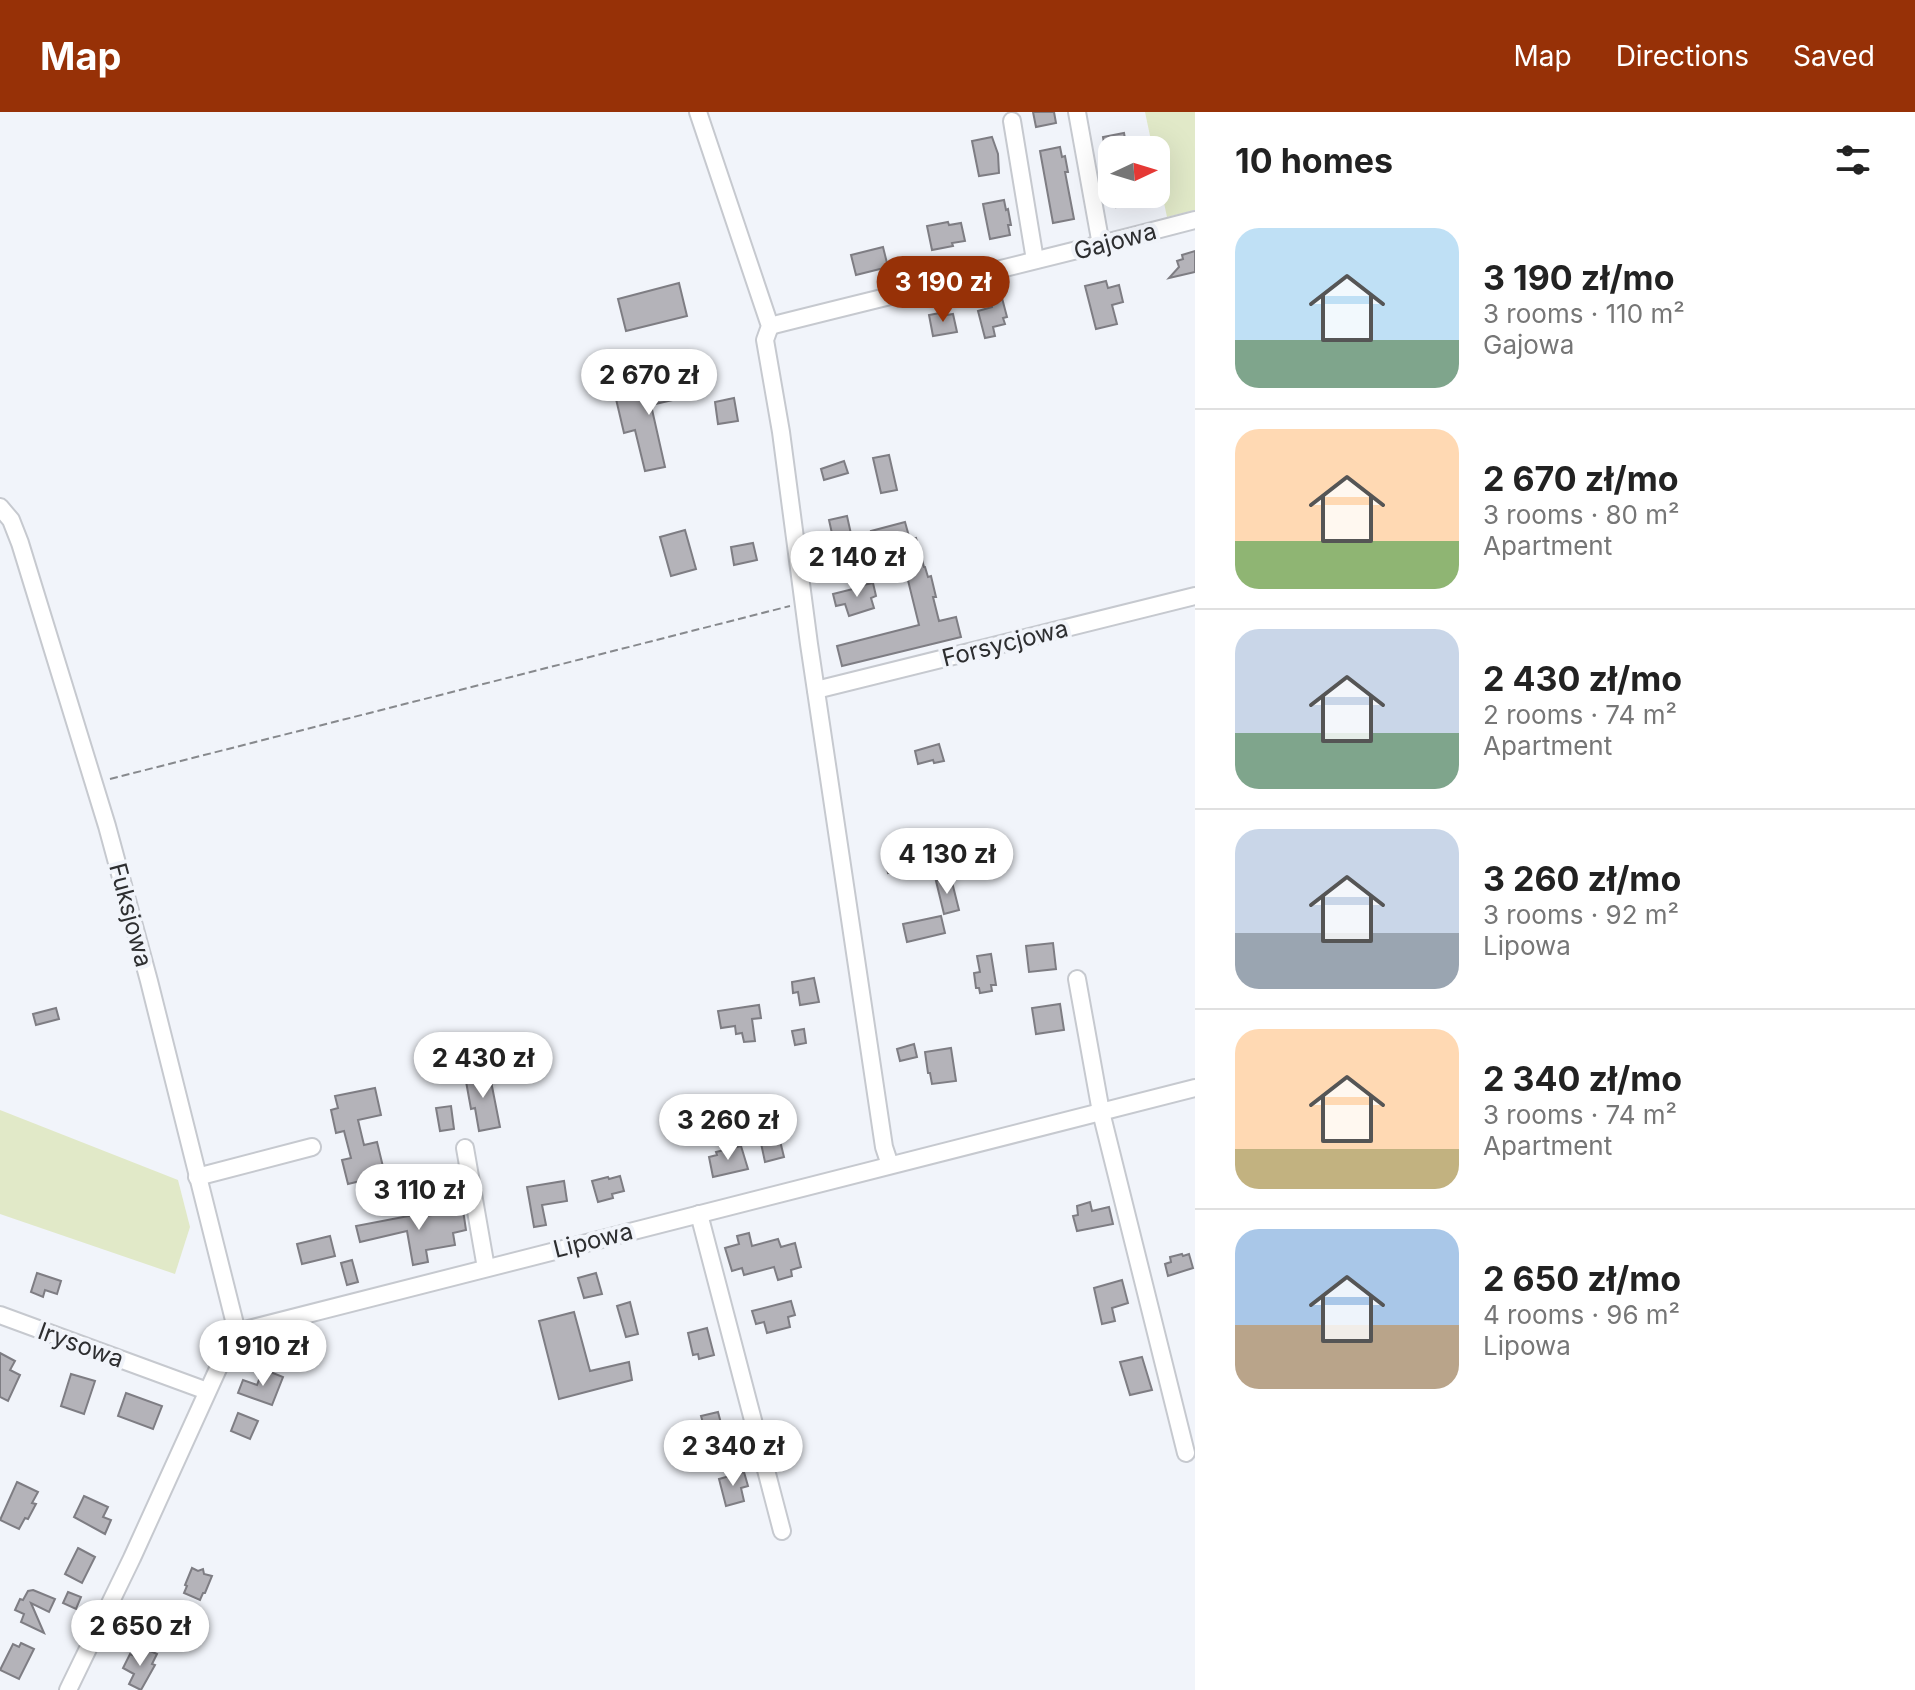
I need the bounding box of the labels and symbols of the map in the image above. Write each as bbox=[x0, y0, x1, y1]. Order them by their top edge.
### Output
north arrow bbox=[1098, 136, 1170, 208]
street label: Gajowa bbox=[1071, 216, 1159, 266]
pin: 3 190 zł bbox=[860, 256, 1026, 324]
pin: 2 670 zł bbox=[566, 349, 732, 417]
pin: 2 140 zł bbox=[774, 531, 940, 599]
street label: Forsycjowa bbox=[939, 613, 1071, 673]
pin: 4 130 zł bbox=[864, 828, 1030, 896]
street label: Fuksjowa bbox=[103, 860, 159, 970]
pin: 2 430 zł bbox=[400, 1032, 566, 1100]
pin: 3 260 zł bbox=[645, 1094, 811, 1162]
pin: 3 110 zł bbox=[336, 1164, 502, 1232]
street label: Lipowa bbox=[550, 1216, 636, 1264]
street label: Irysowa bbox=[34, 1316, 128, 1374]
pin: 1 910 zł bbox=[180, 1320, 346, 1388]
pin: 2 340 zł bbox=[650, 1420, 816, 1488]
pin: 2 650 zł bbox=[57, 1600, 223, 1668]

